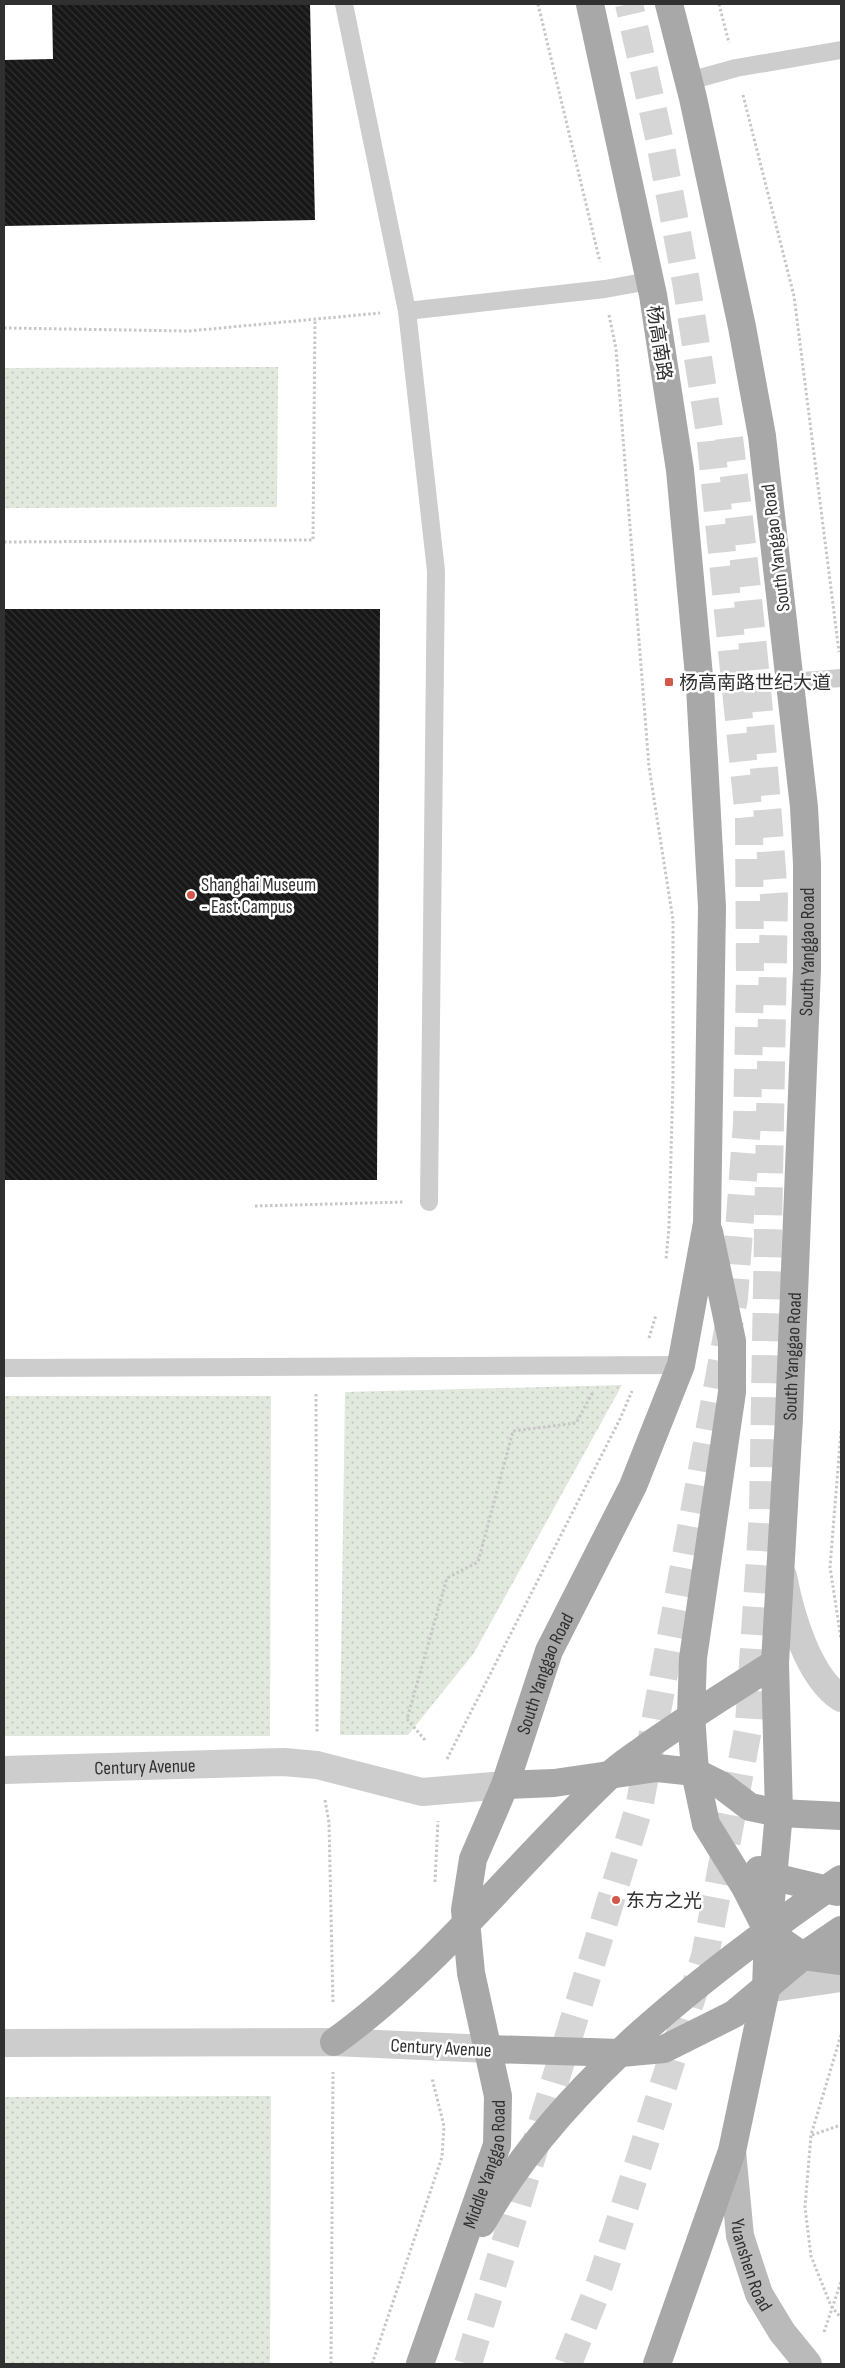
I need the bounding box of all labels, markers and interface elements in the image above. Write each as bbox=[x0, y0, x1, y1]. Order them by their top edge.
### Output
street label: 杨高南路 bbox=[641, 304, 676, 383]
street label: South Yanggao Road bbox=[757, 483, 796, 613]
place label: 杨高南路世纪大道 bbox=[679, 672, 831, 695]
marker: 杨高南路世纪大道 bbox=[663, 676, 675, 688]
place label: Shanghai Museum - East Campus bbox=[201, 874, 316, 919]
street label: South Yanggao Road bbox=[795, 887, 820, 1016]
marker: Shanghai Museum - East Campus bbox=[185, 889, 197, 901]
street label: South Yanggao Road bbox=[779, 1292, 807, 1421]
street label: South Yanggao Road bbox=[512, 1609, 579, 1738]
street label: Century Avenue bbox=[94, 1755, 196, 1780]
place label: 东方之光 bbox=[626, 1890, 702, 1913]
marker: 东方之光 bbox=[610, 1894, 622, 1906]
street label: Century Avenue bbox=[390, 2034, 492, 2063]
street label: Middle Yanggao Road bbox=[459, 2100, 511, 2232]
street label: Yuanshen Road bbox=[725, 2218, 777, 2316]

